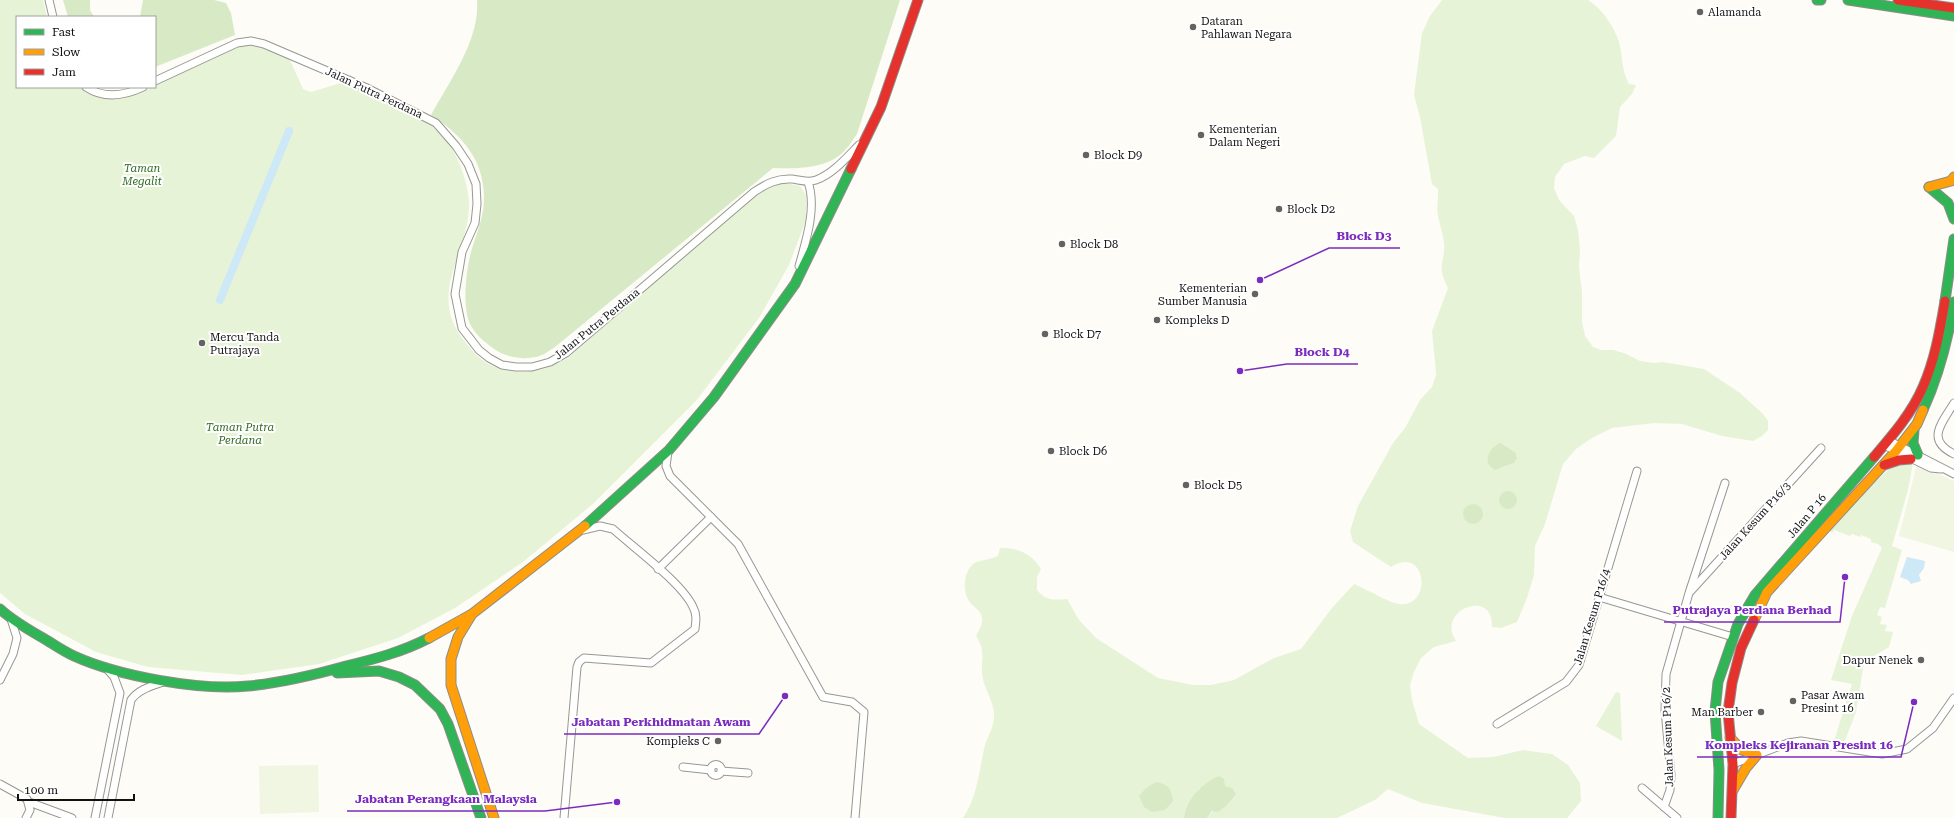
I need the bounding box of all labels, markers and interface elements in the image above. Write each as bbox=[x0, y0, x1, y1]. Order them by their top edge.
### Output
place label: Alamanda bbox=[1708, 6, 1761, 19]
marker: Alamanda bbox=[1695, 7, 1705, 17]
place label: Dataran Pahlawan Negara bbox=[1201, 15, 1292, 41]
legend bbox=[16, 16, 156, 88]
marker: Dataran Pahlawan Negara bbox=[1188, 22, 1198, 32]
text: Fast bbox=[52, 25, 76, 39]
text: Slow bbox=[52, 45, 80, 59]
text: Jam bbox=[52, 65, 76, 79]
street label: Jalan Putra Perdana bbox=[323, 65, 425, 121]
place label: Kementerian Dalam Negeri bbox=[1209, 123, 1281, 149]
marker: Kementerian Dalam Negeri bbox=[1196, 130, 1206, 140]
place label: Block D9 bbox=[1094, 149, 1142, 162]
marker: Block D9 bbox=[1081, 150, 1091, 160]
park label: Taman Megalit bbox=[121, 162, 163, 188]
place label: Block D2 bbox=[1287, 203, 1335, 216]
marker: Block D2 bbox=[1274, 204, 1284, 214]
callout: Block D3 bbox=[1329, 224, 1400, 248]
text: Block D3 bbox=[1337, 229, 1392, 243]
place label: Block D8 bbox=[1070, 238, 1118, 251]
marker: Block D8 bbox=[1057, 239, 1067, 249]
place label: Kementerian Sumber Manusia bbox=[1158, 282, 1247, 308]
street label: Jalan Putra Perdana bbox=[552, 286, 642, 362]
marker: Kementerian Sumber Manusia bbox=[1250, 289, 1260, 299]
place label: Kompleks D bbox=[1165, 314, 1229, 327]
marker: Kompleks D bbox=[1152, 315, 1162, 325]
place label: Block D7 bbox=[1053, 328, 1101, 341]
marker: Block D7 bbox=[1040, 329, 1050, 339]
place label: Mercu Tanda Putrajaya bbox=[210, 331, 279, 357]
marker: Mercu Tanda Putrajaya bbox=[197, 338, 207, 348]
callout: Block D4 bbox=[1287, 340, 1358, 364]
text: Block D4 bbox=[1295, 345, 1350, 359]
park label: Taman Putra Perdana bbox=[206, 421, 275, 447]
place label: Block D6 bbox=[1059, 445, 1107, 458]
marker: Block D6 bbox=[1046, 446, 1056, 456]
place label: Block D5 bbox=[1194, 479, 1242, 492]
street label: Jalan Kesum P16/3 bbox=[1717, 479, 1793, 563]
marker: Block D5 bbox=[1181, 480, 1191, 490]
street label: Jalan P 16 bbox=[1785, 491, 1829, 541]
street label: Jalan Kesum P16/4 bbox=[1571, 566, 1613, 667]
callout: Putrajaya Perdana Berhad bbox=[1664, 598, 1840, 622]
text: Putrajaya Perdana Berhad bbox=[1672, 603, 1832, 617]
place label: Dapur Nenek bbox=[1842, 654, 1913, 667]
marker: Dapur Nenek bbox=[1916, 655, 1926, 665]
street label: Jalan Kesum P16/2 bbox=[1660, 687, 1676, 787]
place label: Pasar Awam Presint 16 bbox=[1801, 689, 1865, 715]
marker: Pasar Awam Presint 16 bbox=[1788, 696, 1798, 706]
place label: Man Barber bbox=[1691, 706, 1753, 719]
marker: Man Barber bbox=[1756, 707, 1766, 717]
callout: Jabatan Perkhidmatan Awam bbox=[564, 710, 759, 734]
text: Jabatan Perkhidmatan Awam bbox=[571, 715, 751, 729]
callout: Kompleks Kejiranan Presint 16 bbox=[1697, 733, 1901, 757]
place label: Kompleks C bbox=[646, 735, 710, 748]
marker: Kompleks C bbox=[713, 736, 723, 746]
text: Kompleks Kejiranan Presint 16 bbox=[1705, 738, 1893, 752]
scale bar bbox=[18, 776, 134, 802]
text: 100 m bbox=[24, 783, 58, 797]
callout: Jabatan Perangkaan Malaysia bbox=[347, 787, 545, 811]
text: Jabatan Perangkaan Malaysia bbox=[355, 792, 537, 806]

